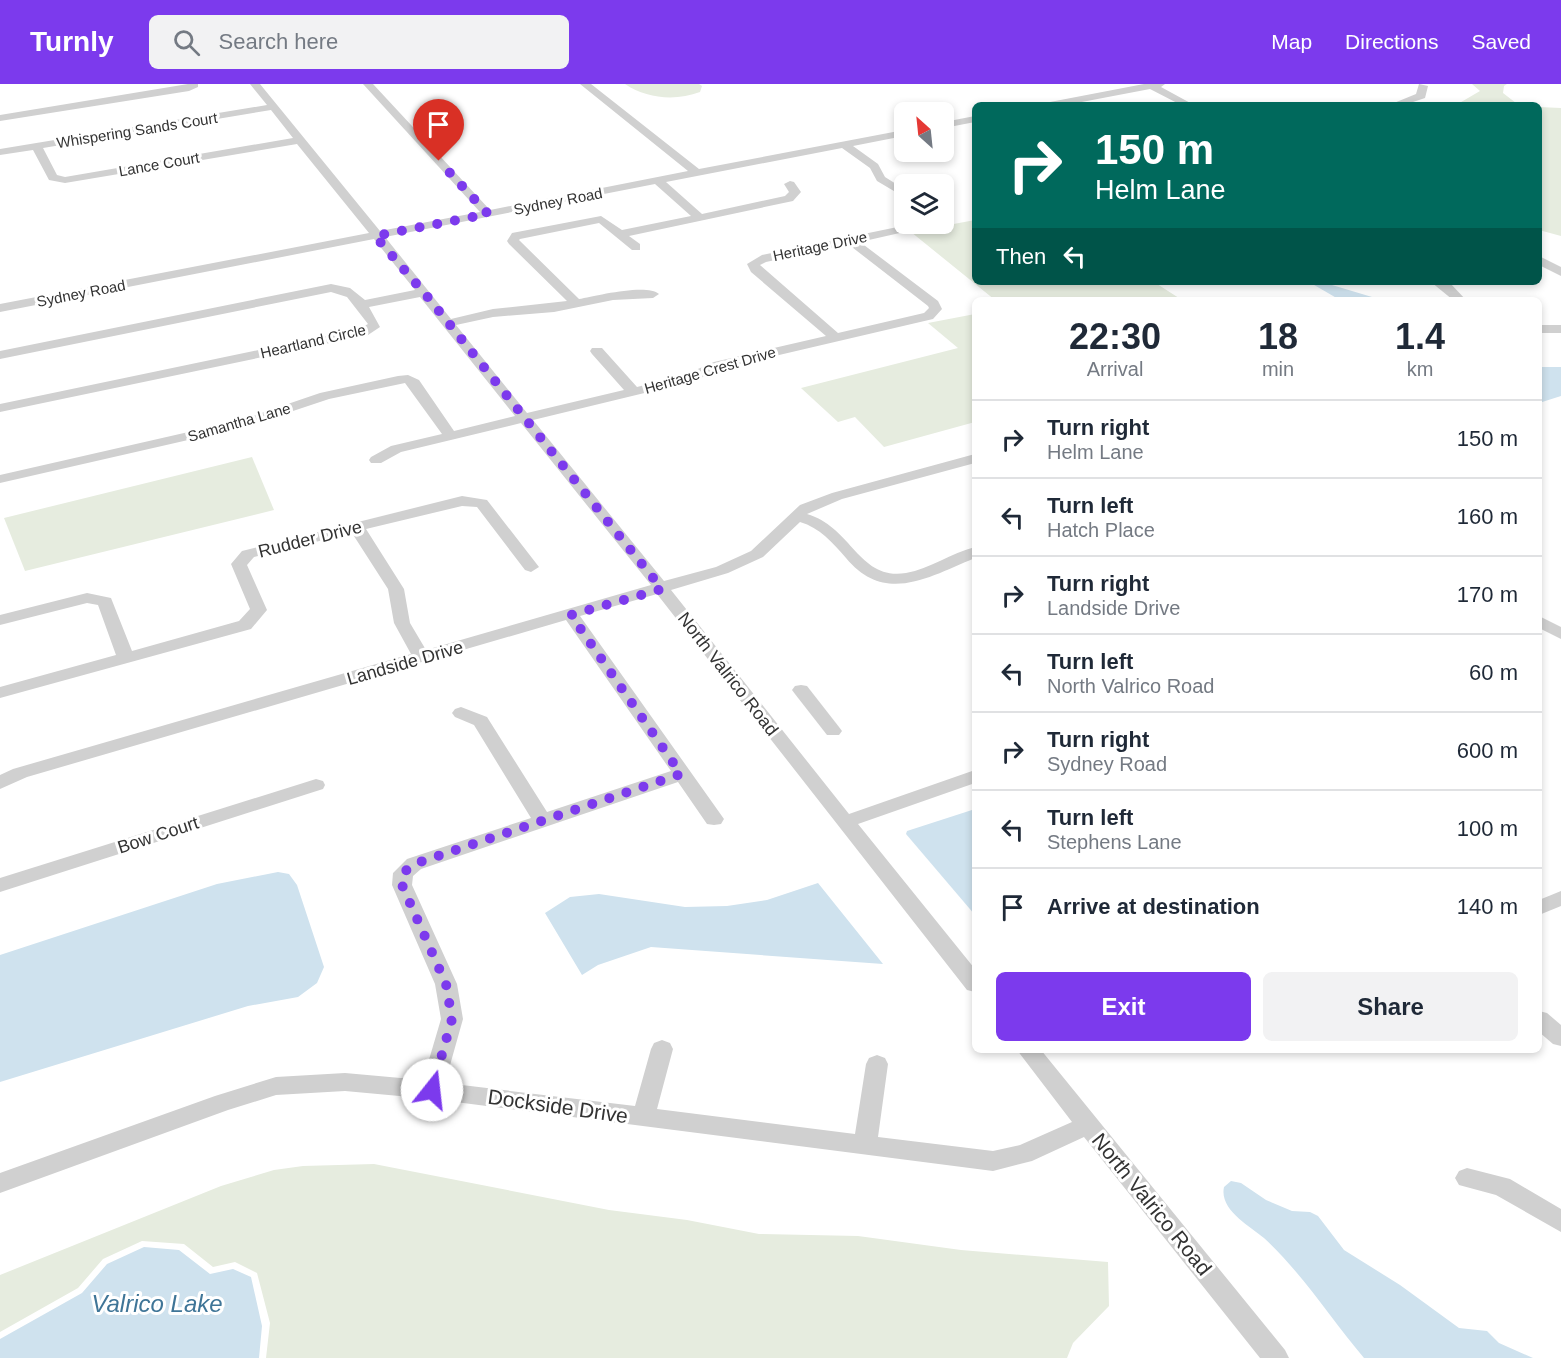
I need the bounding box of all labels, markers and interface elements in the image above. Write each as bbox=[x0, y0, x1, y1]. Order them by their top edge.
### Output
search box bbox=[149, 15, 569, 69]
text: Turnly bbox=[30, 26, 113, 57]
icon: search bbox=[170, 26, 203, 59]
text: Search here bbox=[218, 29, 338, 54]
text: Map bbox=[1271, 30, 1312, 53]
text: Directions bbox=[1345, 30, 1438, 53]
text: Saved bbox=[1471, 30, 1531, 53]
pin bbox=[413, 99, 464, 161]
north arrow bbox=[894, 102, 954, 162]
map controls bbox=[894, 102, 954, 234]
icon: arrive bbox=[422, 108, 455, 141]
street label: Whispering Sands Court bbox=[55, 109, 219, 151]
icon: right bbox=[996, 126, 1074, 204]
text: 150 m bbox=[1095, 126, 1214, 173]
street label: Lance Court bbox=[117, 148, 202, 179]
button: layers bbox=[894, 174, 954, 234]
text: Helm Lane bbox=[1095, 175, 1226, 205]
street label: Sydney Road bbox=[512, 184, 604, 218]
street label: Heritage Drive bbox=[771, 228, 869, 264]
icon: left bbox=[1058, 240, 1091, 273]
text: Then bbox=[996, 244, 1046, 269]
street label: Sydney Road bbox=[35, 276, 127, 310]
text: 22:30 bbox=[1069, 316, 1161, 357]
text: 18 bbox=[1258, 316, 1298, 357]
text: 1.4 bbox=[1395, 316, 1445, 357]
street label: Heartland Circle bbox=[259, 321, 367, 361]
street label: Heritage Crest Drive bbox=[642, 343, 778, 397]
text: Arrival bbox=[1087, 358, 1143, 380]
text: min bbox=[1262, 358, 1294, 380]
text: km bbox=[1407, 358, 1433, 380]
street label: Samantha Lane bbox=[186, 399, 292, 445]
text: Turn right bbox=[1047, 415, 1149, 440]
icon: right bbox=[996, 423, 1029, 456]
text: 150 m bbox=[1457, 426, 1518, 451]
text: Helm Lane bbox=[1047, 441, 1144, 463]
text: Turn left bbox=[1047, 493, 1133, 518]
icon: left bbox=[996, 501, 1029, 534]
text: 160 m bbox=[1457, 504, 1518, 529]
street label: Rudder Drive bbox=[256, 516, 364, 562]
text: Hatch Place bbox=[1047, 519, 1155, 541]
text: Turn right bbox=[1047, 571, 1149, 596]
icon: right bbox=[996, 579, 1029, 612]
text: 170 m bbox=[1457, 582, 1518, 607]
text: Landside Drive bbox=[1047, 597, 1180, 619]
street label: North Valrico Road bbox=[674, 608, 782, 740]
street label: Landside Drive bbox=[345, 637, 465, 689]
text: Turn left bbox=[1047, 649, 1133, 674]
icon: left bbox=[996, 657, 1029, 690]
text: 60 m bbox=[1469, 660, 1518, 685]
text: North Valrico Road bbox=[1047, 675, 1214, 697]
text: Turn right bbox=[1047, 727, 1149, 752]
icon: right bbox=[996, 735, 1029, 768]
text: 600 m bbox=[1457, 738, 1518, 763]
text: Sydney Road bbox=[1047, 753, 1167, 775]
text: Turn left bbox=[1047, 805, 1133, 830]
street label: Bow Court bbox=[115, 813, 201, 857]
icon: left bbox=[996, 813, 1029, 846]
text: 100 m bbox=[1457, 816, 1518, 841]
text: Stephens Lane bbox=[1047, 831, 1182, 853]
icon: arrive bbox=[996, 891, 1029, 924]
text: Arrive at destination bbox=[1047, 894, 1260, 919]
text: 140 m bbox=[1457, 894, 1518, 919]
button: Exit bbox=[996, 972, 1251, 1041]
button: Share bbox=[1263, 972, 1518, 1041]
position arrow bbox=[400, 1058, 464, 1122]
street label: Dockside Drive bbox=[486, 1085, 630, 1127]
street label: North Valrico Road bbox=[1088, 1128, 1216, 1280]
water label: Valrico Lake bbox=[91, 1290, 223, 1317]

